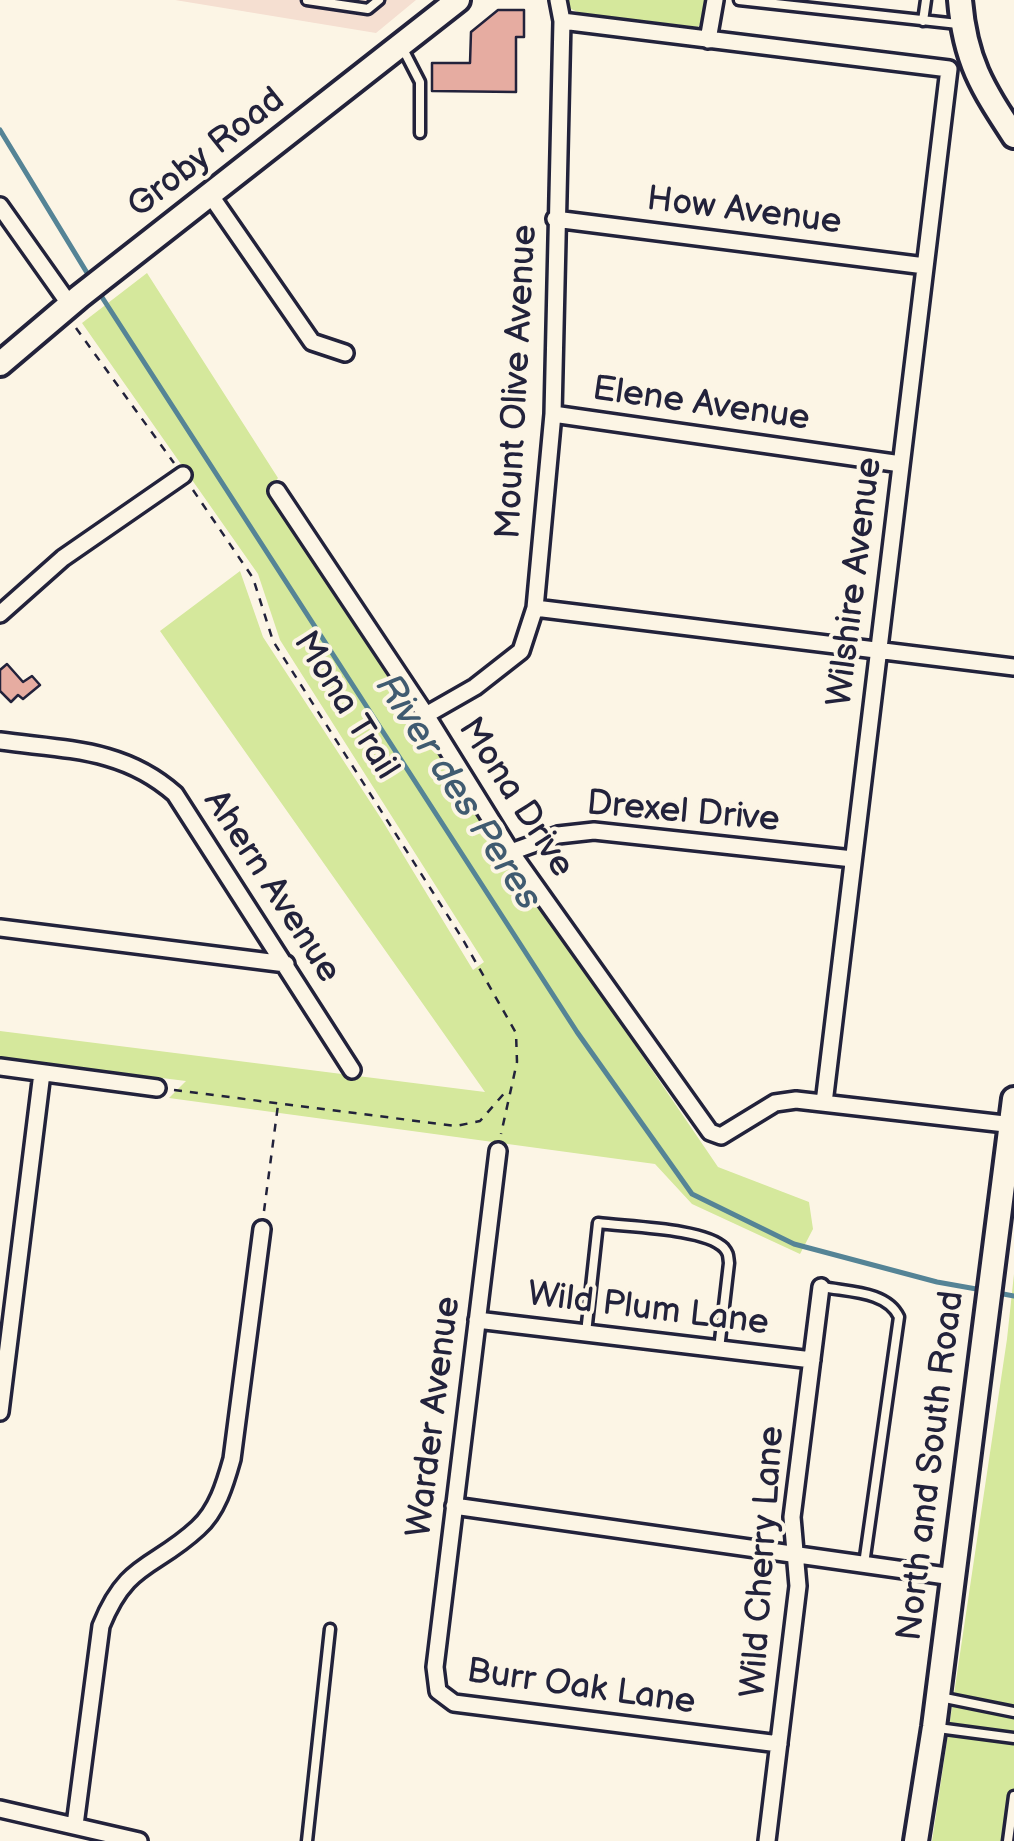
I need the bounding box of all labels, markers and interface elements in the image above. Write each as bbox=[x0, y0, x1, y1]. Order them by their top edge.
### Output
street label: Groby Road bbox=[120, 80, 294, 228]
street label: How Avenue bbox=[644, 179, 844, 245]
street label: Mount Olive Avenue bbox=[489, 224, 547, 540]
street label: Elene Avenue bbox=[590, 369, 812, 441]
street label: Wilshire Avenue bbox=[820, 455, 892, 709]
street label: Mona Trail bbox=[283, 624, 407, 788]
water label: River des Peres bbox=[364, 667, 550, 919]
street label: Mona Drive bbox=[448, 711, 582, 885]
street label: Ahern Avenue bbox=[193, 783, 349, 991]
street label: Drexel Drive bbox=[585, 784, 781, 842]
street label: Wild Plum Lane bbox=[525, 1274, 771, 1346]
street label: North and South Road bbox=[890, 1289, 974, 1643]
street label: Warder Avenue bbox=[399, 1294, 471, 1540]
street label: Wild Cherry Lane bbox=[734, 1425, 794, 1699]
street label: Burr Oak Lane bbox=[464, 1651, 698, 1725]

